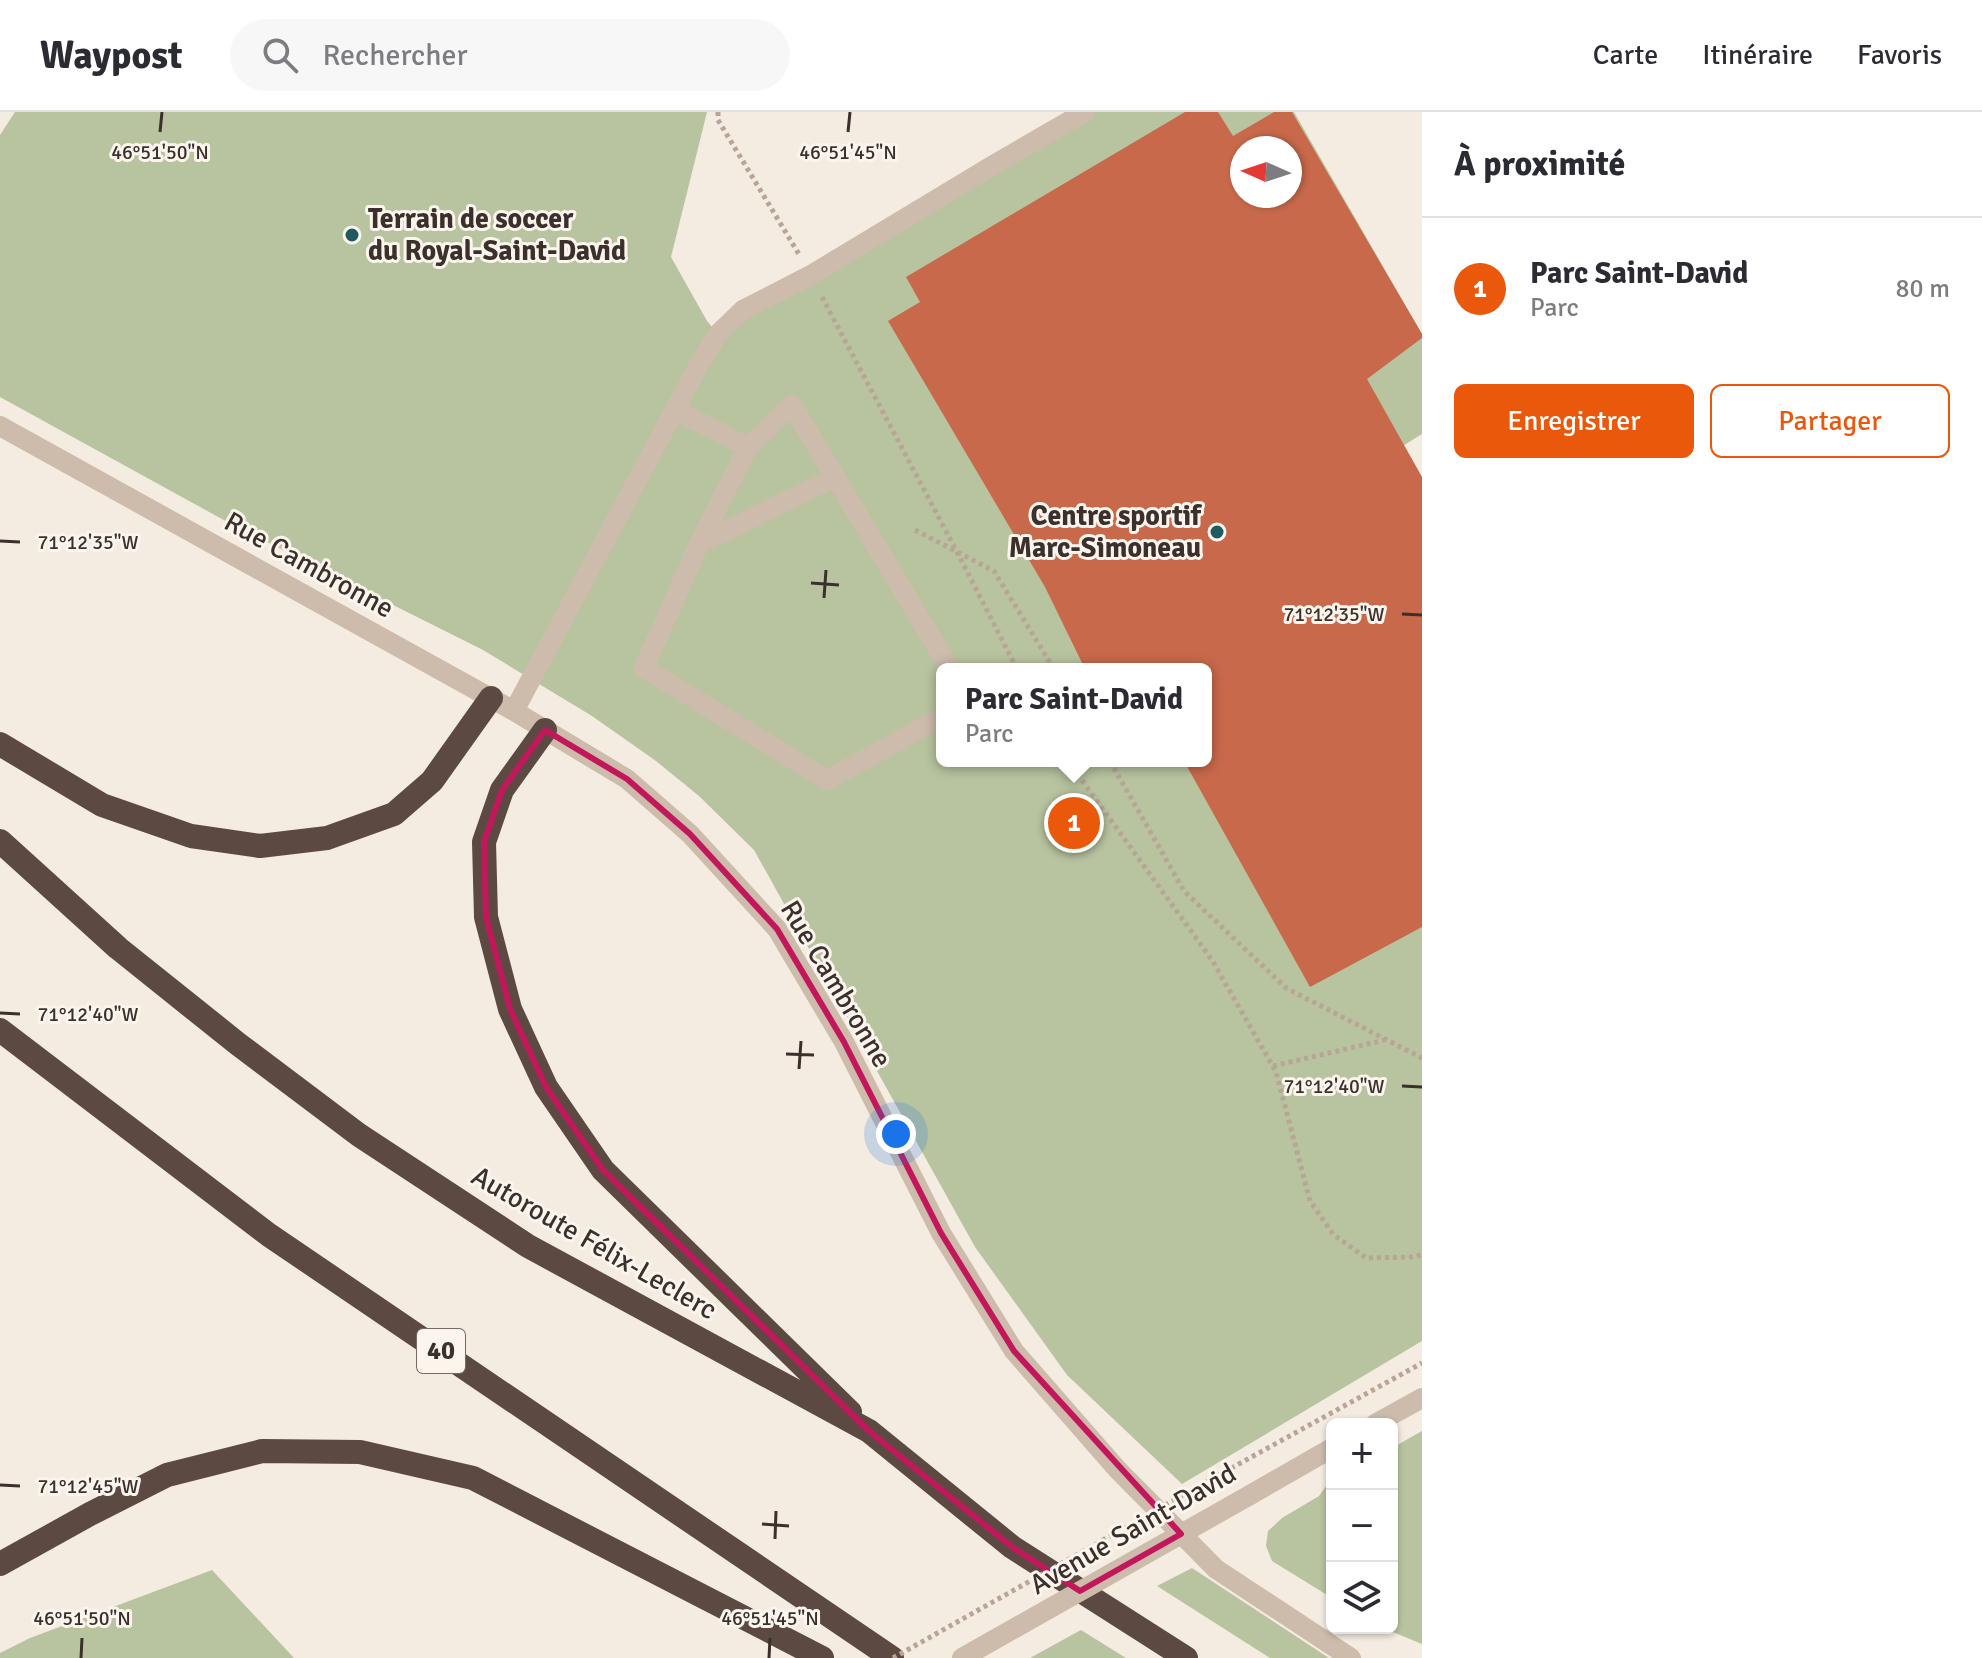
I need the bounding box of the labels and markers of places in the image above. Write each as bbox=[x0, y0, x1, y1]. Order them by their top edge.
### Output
place label: Terrain de soccer du Royal-Saint-David bbox=[368, 202, 626, 268]
marker: Terrain de soccer du Royal-Saint-David bbox=[343, 226, 361, 244]
place label: Centre sportif Marc-Simoneau bbox=[1009, 499, 1203, 565]
marker: Centre sportif Marc-Simoneau bbox=[1208, 523, 1226, 541]
pin: 1 bbox=[1048, 793, 1100, 853]

